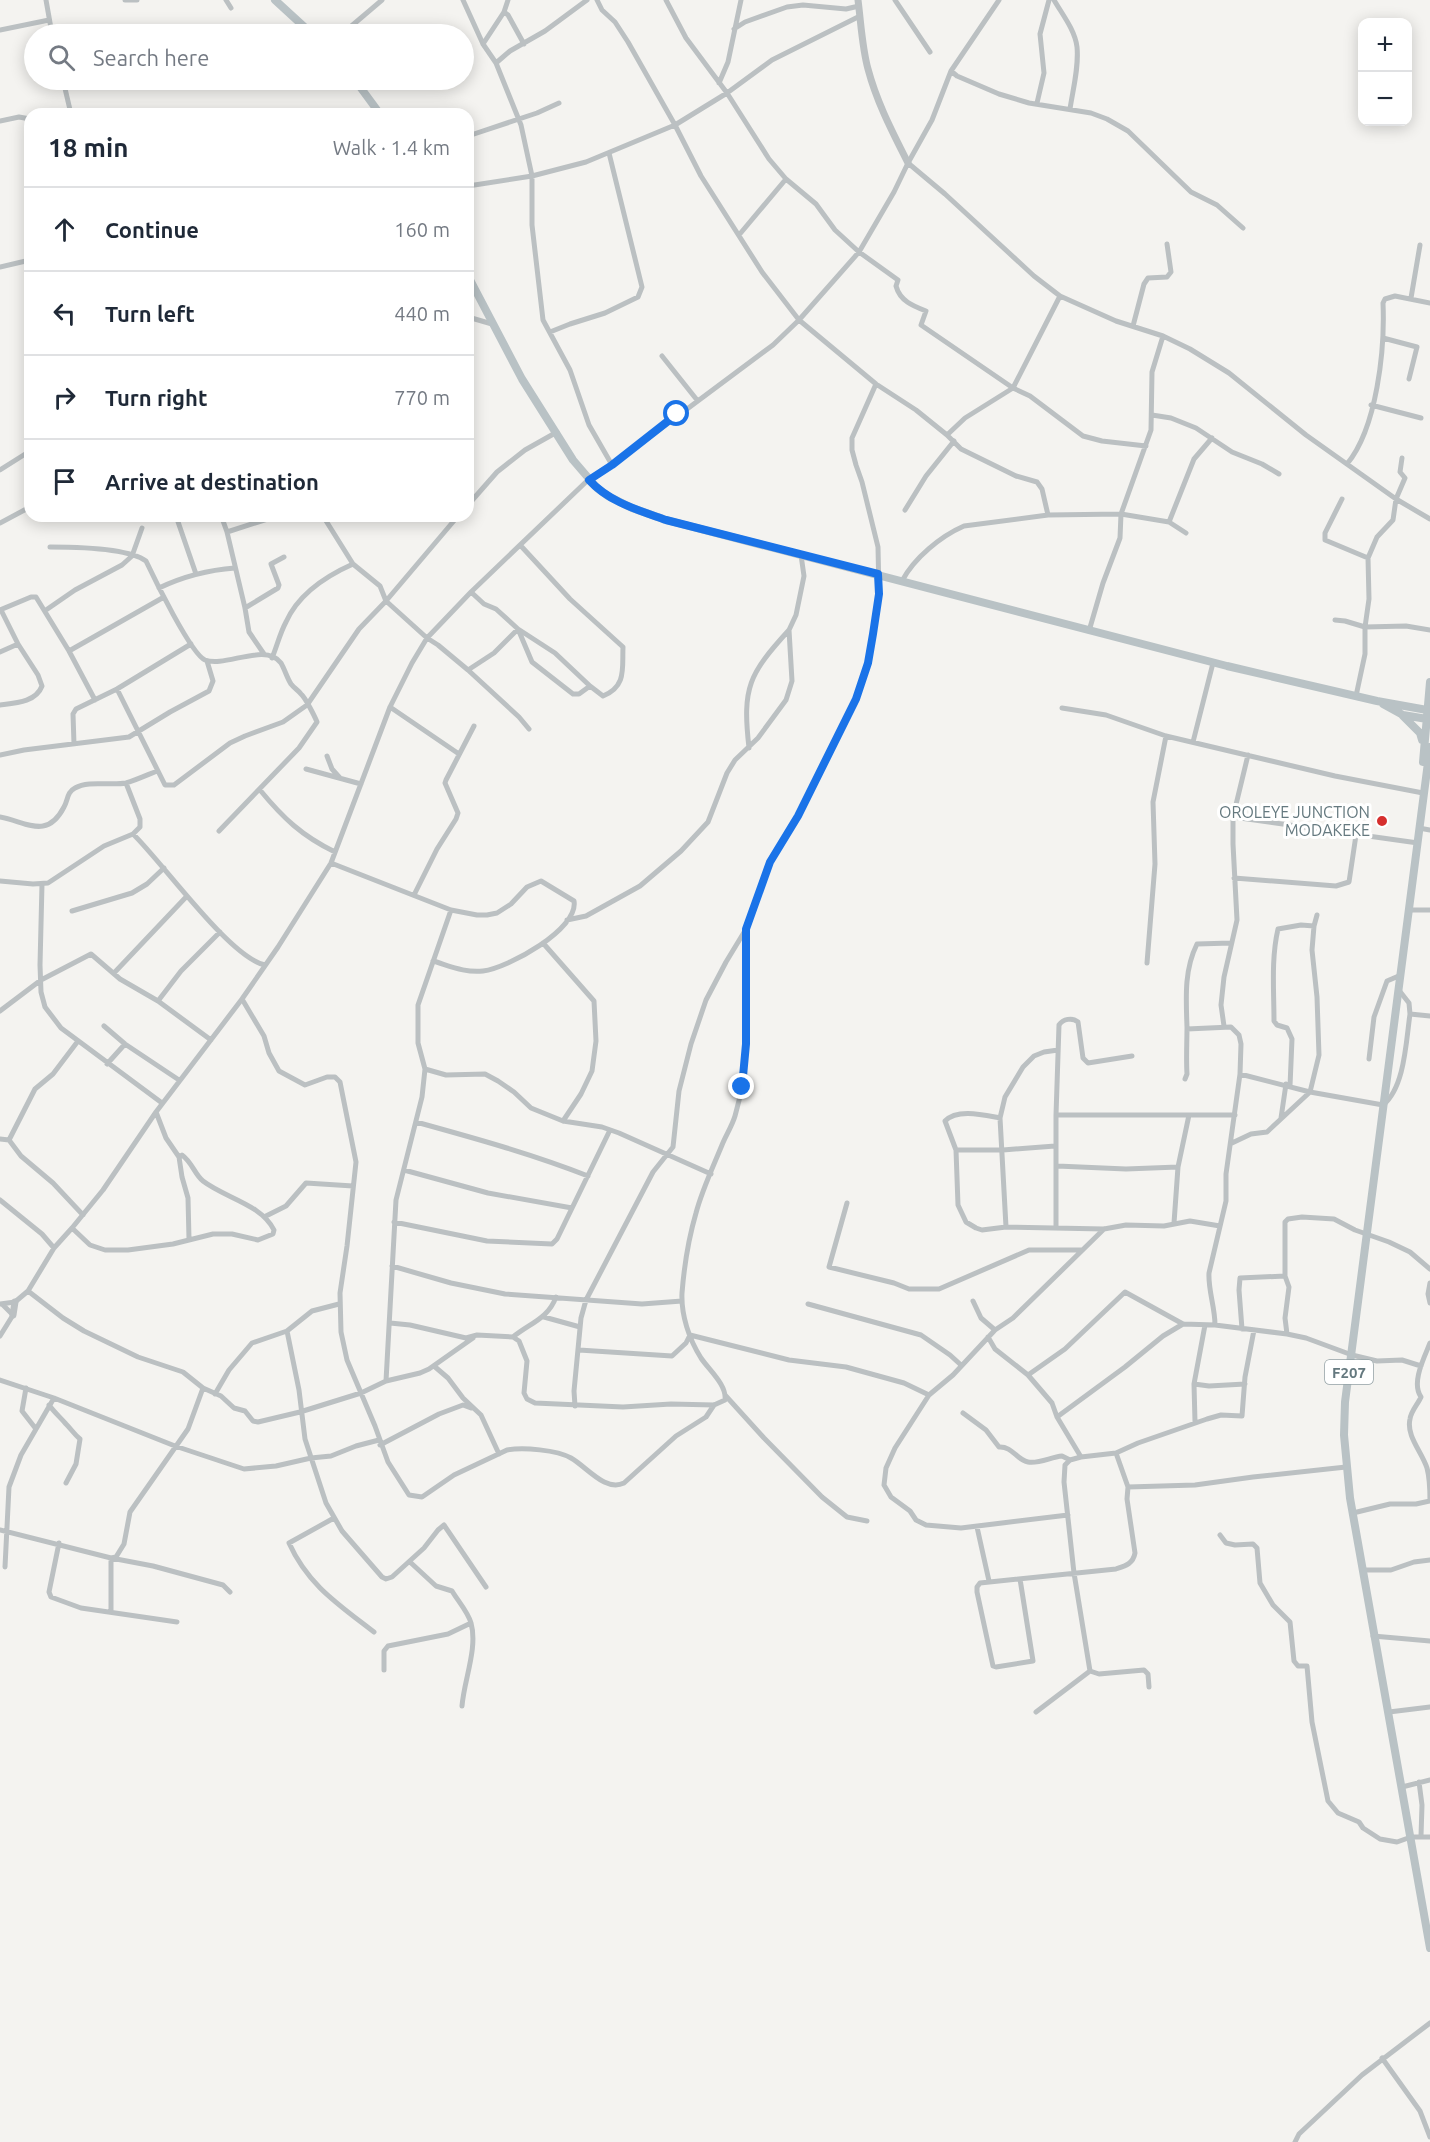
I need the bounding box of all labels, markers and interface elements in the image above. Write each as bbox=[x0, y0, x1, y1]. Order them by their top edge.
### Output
map controls bbox=[1358, 18, 1412, 126]
button: + bbox=[1358, 18, 1412, 72]
search box bbox=[24, 24, 474, 90]
icon: search bbox=[45, 41, 78, 74]
text: Search here bbox=[93, 45, 209, 70]
button: − bbox=[1358, 72, 1412, 126]
text: 18 min bbox=[48, 133, 128, 162]
text: Walk · 1.4 km bbox=[333, 136, 450, 159]
icon: ahead bbox=[48, 213, 81, 246]
text: Continue bbox=[105, 217, 199, 242]
text: 160 m bbox=[394, 218, 450, 241]
icon: left bbox=[48, 297, 81, 330]
text: Turn left bbox=[105, 301, 195, 326]
text: 440 m bbox=[394, 302, 450, 325]
icon: right bbox=[48, 381, 81, 414]
text: Turn right bbox=[105, 385, 207, 410]
text: 770 m bbox=[394, 386, 450, 409]
route start bbox=[663, 400, 689, 426]
icon: arrive bbox=[48, 465, 81, 498]
text: Arrive at destination bbox=[105, 469, 319, 494]
place label: OROLEYE JUNCTION MODAKEKE bbox=[1219, 803, 1370, 839]
marker: OROLEYE JUNCTION MODAKEKE bbox=[1375, 814, 1389, 828]
route end bbox=[728, 1073, 754, 1099]
road number: F207 bbox=[1325, 1360, 1373, 1384]

